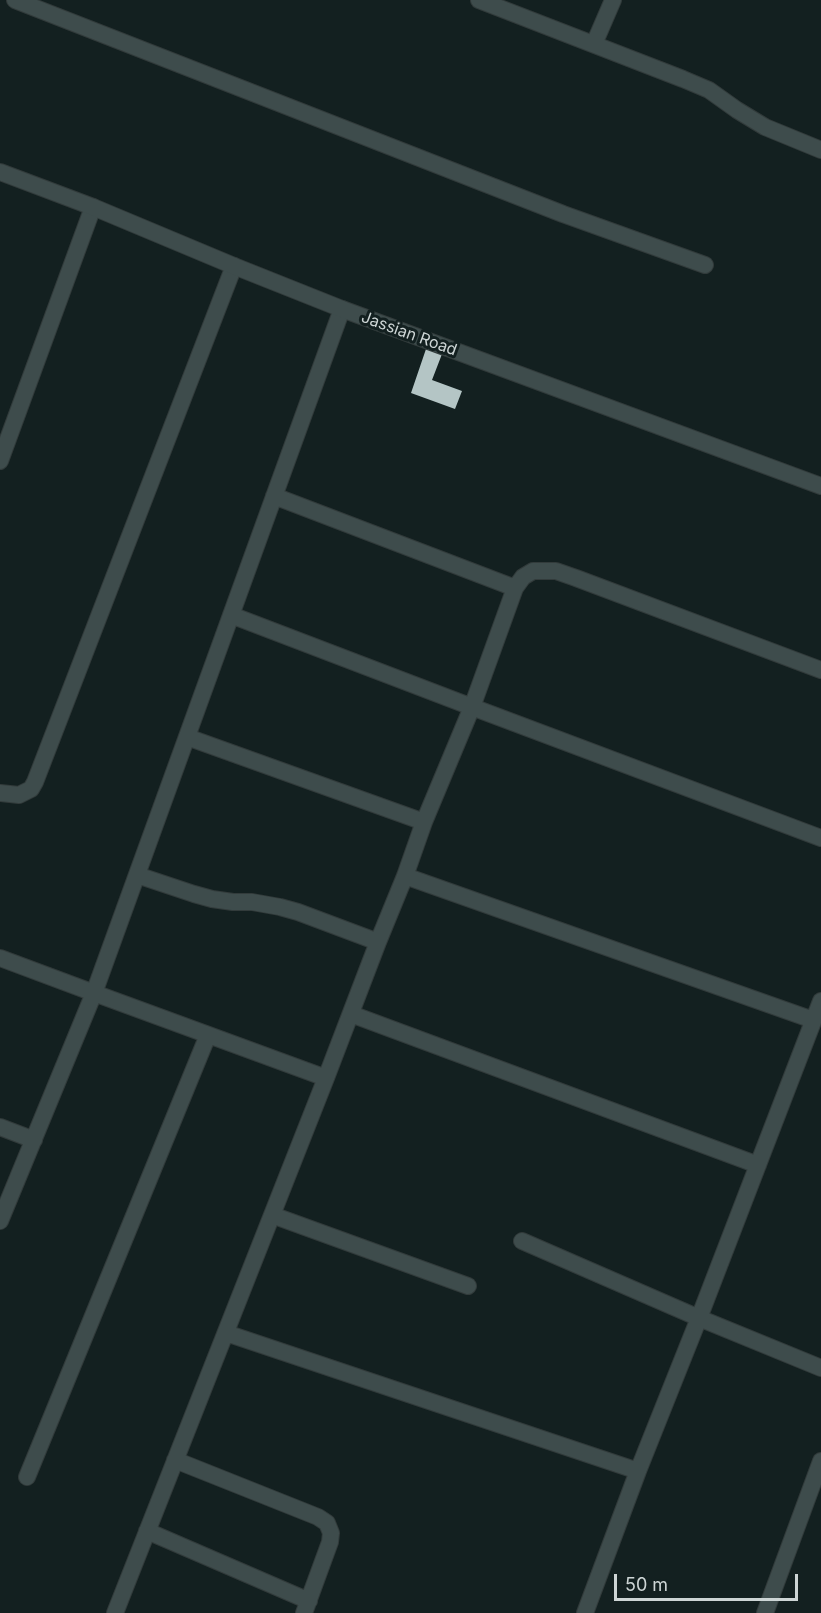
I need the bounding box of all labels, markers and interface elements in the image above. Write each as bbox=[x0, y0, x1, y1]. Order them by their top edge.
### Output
street label: Jassian Road bbox=[359, 308, 459, 360]
scale bar bbox=[617, 1562, 802, 1600]
text: 50 m bbox=[625, 1574, 668, 1595]

